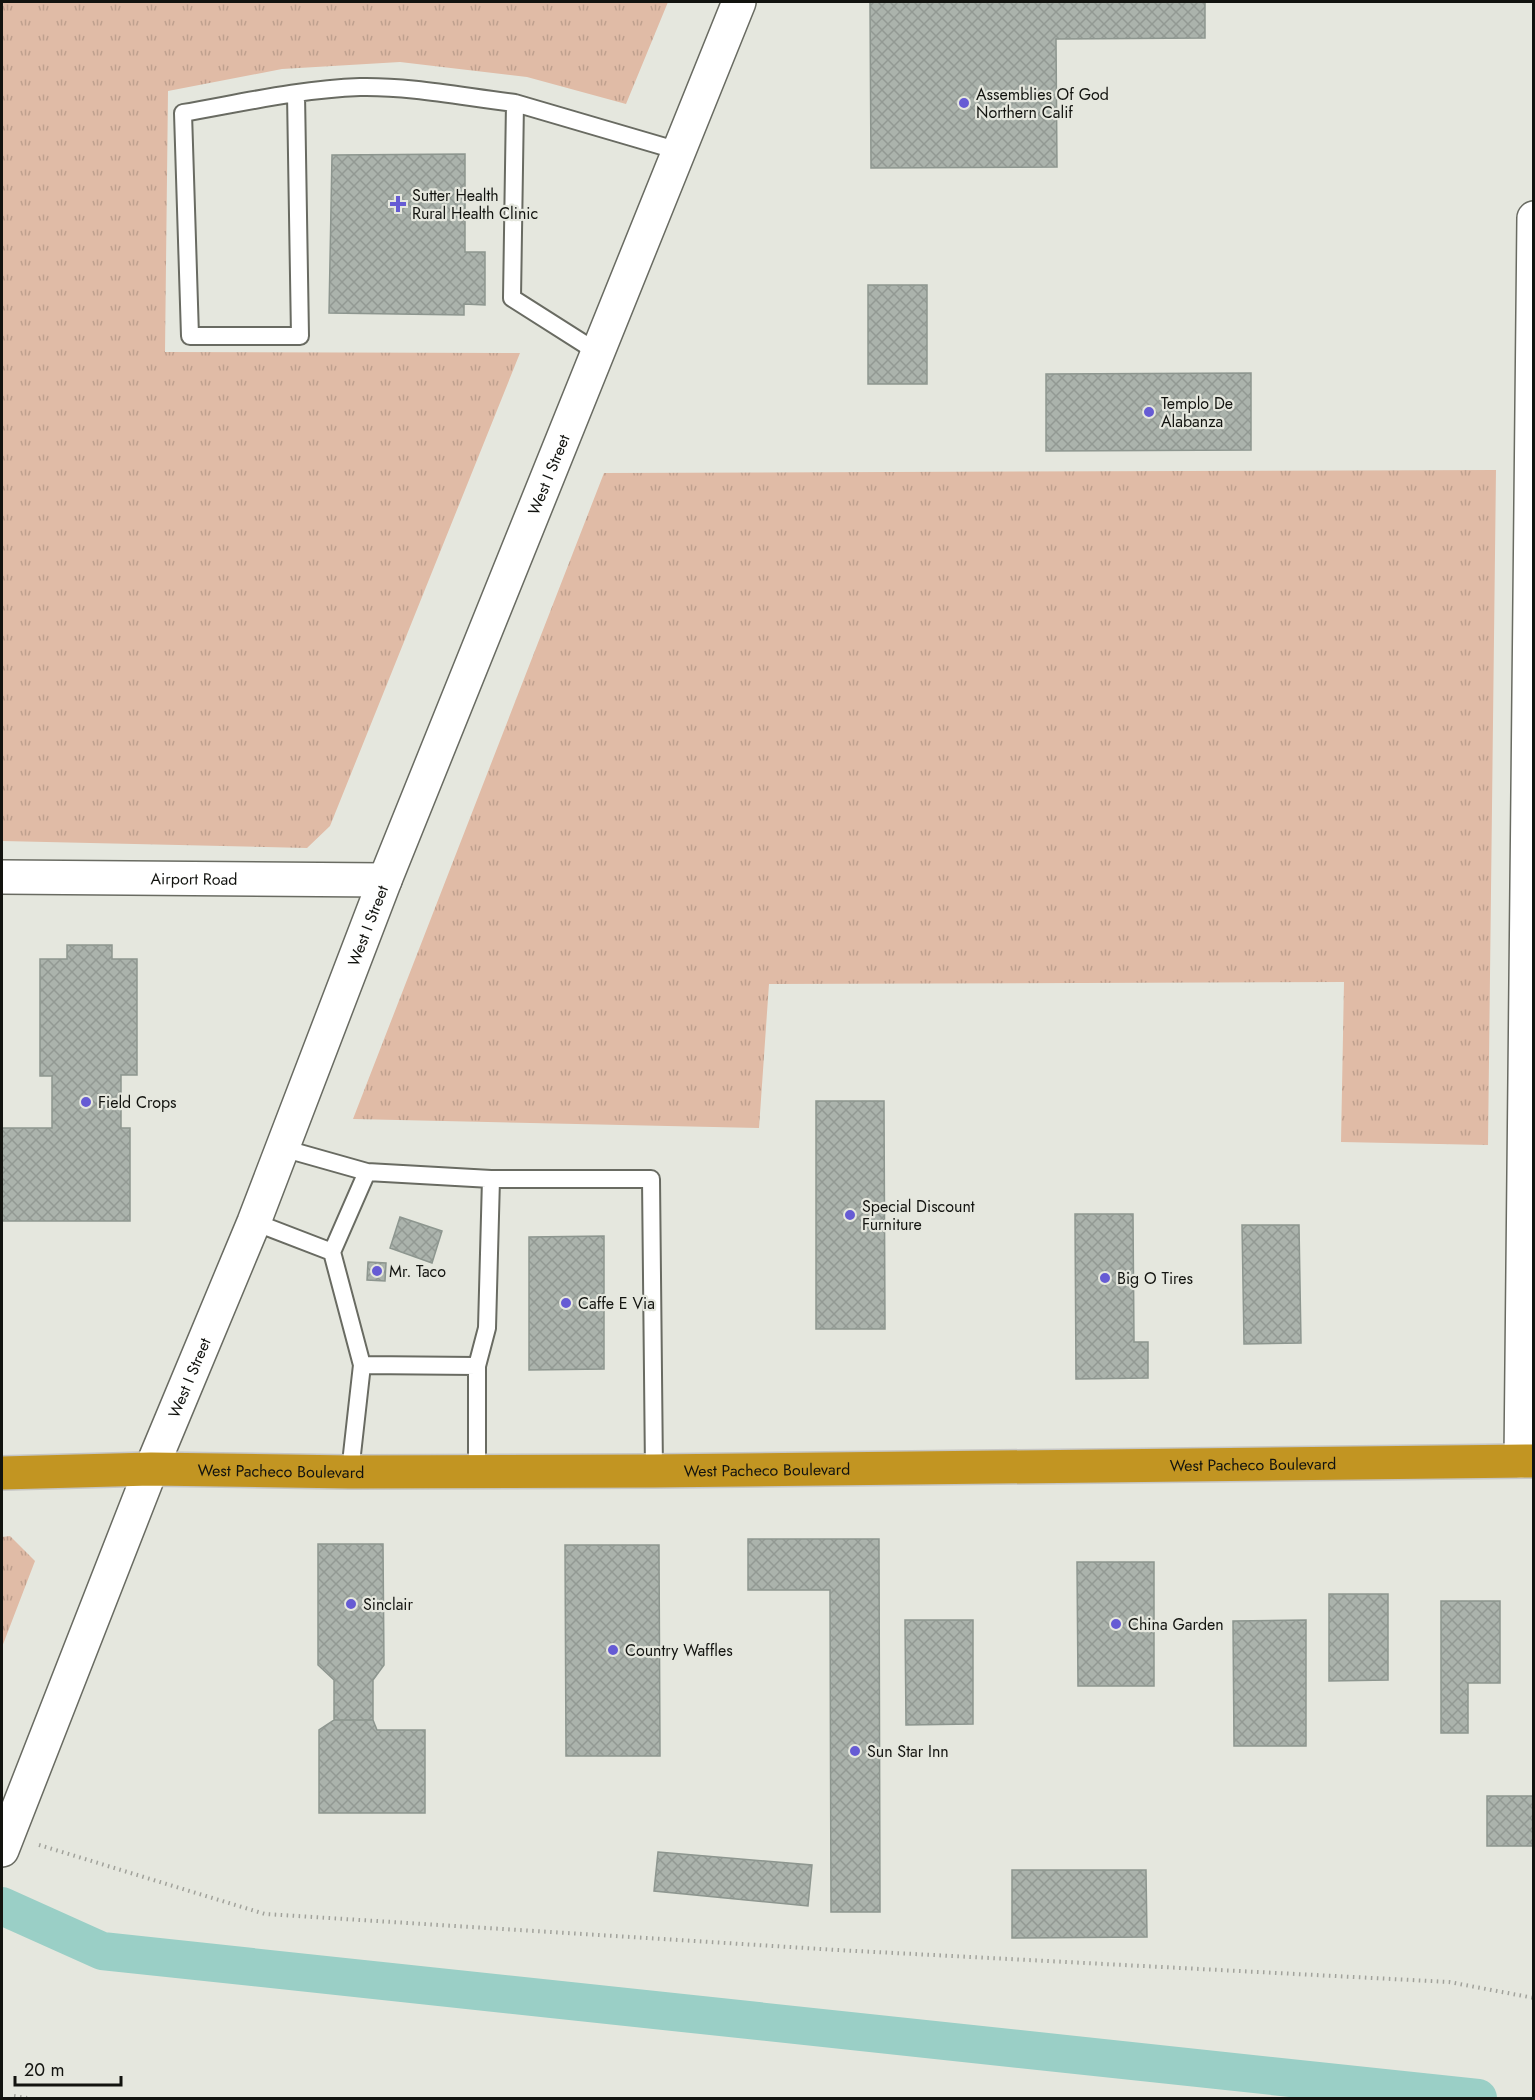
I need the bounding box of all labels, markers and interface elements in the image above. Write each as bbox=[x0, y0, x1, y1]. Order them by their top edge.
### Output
place label: Assemblies Of God Northern Calif bbox=[976, 83, 1109, 124]
marker: Assemblies Of God Northern Calif bbox=[957, 96, 971, 110]
place label: Sutter Health Rural Health Clinic bbox=[412, 184, 538, 225]
marker: Sutter Health Rural Health Clinic bbox=[389, 195, 407, 213]
place label: Templo De Alabanza bbox=[1161, 392, 1233, 433]
marker: Templo De Alabanza bbox=[1142, 405, 1156, 419]
street label: West I Street bbox=[522, 431, 575, 518]
street label: Airport Road bbox=[150, 867, 237, 890]
street label: West I Street bbox=[342, 882, 393, 969]
place label: Field Crops bbox=[98, 1091, 177, 1114]
marker: Field Crops bbox=[79, 1095, 93, 1109]
place label: Special Discount Furniture bbox=[862, 1195, 975, 1236]
marker: Special Discount Furniture bbox=[843, 1208, 857, 1222]
place label: Mr. Taco bbox=[389, 1260, 446, 1283]
marker: Mr. Taco bbox=[370, 1264, 384, 1278]
place label: Big O Tires bbox=[1117, 1267, 1193, 1290]
marker: Big O Tires bbox=[1098, 1271, 1112, 1285]
place label: Caffe E Via bbox=[578, 1292, 655, 1315]
marker: Caffe E Via bbox=[559, 1296, 573, 1310]
street label: West I Street bbox=[162, 1334, 216, 1421]
street label: West Pacheco Boulevard bbox=[1169, 1452, 1336, 1477]
street label: West Pacheco Boulevard bbox=[683, 1457, 850, 1482]
street label: West Pacheco Boulevard bbox=[197, 1458, 364, 1484]
place label: Sinclair bbox=[363, 1593, 414, 1616]
marker: Sinclair bbox=[344, 1597, 358, 1611]
place label: China Garden bbox=[1128, 1613, 1224, 1636]
marker: China Garden bbox=[1109, 1617, 1123, 1631]
place label: Country Waffles bbox=[625, 1639, 733, 1662]
marker: Country Waffles bbox=[606, 1643, 620, 1657]
place label: Sun Star Inn bbox=[867, 1740, 949, 1763]
marker: Sun Star Inn bbox=[848, 1744, 862, 1758]
scale bar bbox=[15, 2049, 122, 2087]
text: 20 m bbox=[24, 2057, 64, 2083]

